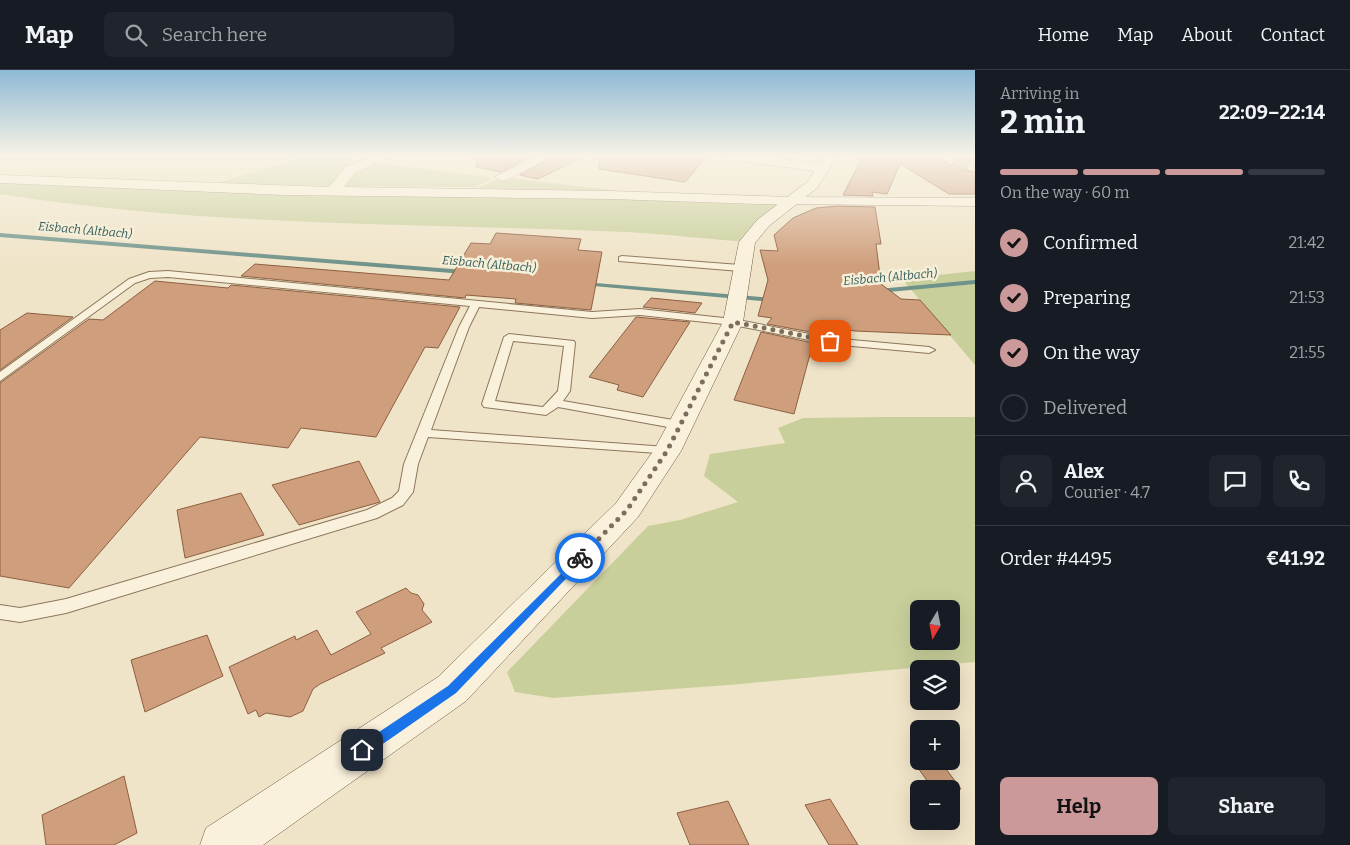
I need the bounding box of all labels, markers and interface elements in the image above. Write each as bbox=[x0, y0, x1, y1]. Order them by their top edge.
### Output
search box bbox=[104, 12, 454, 57]
text: Map bbox=[25, 21, 74, 49]
icon: search bbox=[122, 21, 150, 49]
text: Search here bbox=[162, 23, 267, 46]
text: Home bbox=[1038, 24, 1089, 46]
text: Map bbox=[1117, 24, 1153, 46]
text: About bbox=[1181, 24, 1232, 46]
text: Contact bbox=[1260, 24, 1325, 46]
text: Arriving in bbox=[1000, 84, 1079, 103]
text: 22:09–22:14 bbox=[1219, 101, 1325, 124]
text: 2 min bbox=[1000, 103, 1085, 141]
text: On the way · 60 m bbox=[1000, 183, 1130, 202]
water label: Eisbach (Altbach) bbox=[38, 218, 133, 241]
icon: check bbox=[1000, 229, 1028, 257]
text: Confirmed bbox=[1043, 231, 1138, 254]
text: 21:42 bbox=[1288, 233, 1325, 252]
water label: Eisbach (Altbach) bbox=[442, 252, 537, 275]
water label: Eisbach (Altbach) bbox=[842, 265, 938, 288]
icon: check bbox=[1000, 284, 1028, 312]
text: Preparing bbox=[1043, 286, 1131, 309]
text: 21:53 bbox=[1289, 288, 1325, 307]
pin bbox=[809, 320, 851, 362]
icon: bag bbox=[816, 327, 844, 355]
icon: check bbox=[1000, 339, 1028, 367]
text: On the way bbox=[1043, 341, 1140, 364]
text: 21:55 bbox=[1289, 343, 1325, 362]
text: Delivered bbox=[1043, 396, 1127, 419]
button: person bbox=[1000, 455, 1052, 507]
button: chat bbox=[1209, 455, 1261, 507]
button: phone bbox=[1273, 455, 1325, 507]
text: Alex bbox=[1064, 460, 1104, 483]
text: Courier · 4.7 bbox=[1064, 483, 1150, 502]
courier bbox=[555, 533, 605, 583]
icon: bike bbox=[566, 544, 594, 572]
text: Order #4495 bbox=[1000, 547, 1112, 570]
text: €41.92 bbox=[1266, 547, 1325, 570]
north arrow bbox=[910, 600, 960, 650]
map controls bbox=[910, 600, 960, 830]
button: layers bbox=[910, 660, 960, 710]
button: + bbox=[910, 720, 960, 770]
pin bbox=[341, 729, 383, 771]
icon: home bbox=[348, 736, 376, 764]
button: Help bbox=[1000, 777, 1158, 835]
button: Share bbox=[1168, 777, 1325, 835]
button: − bbox=[910, 780, 960, 830]

